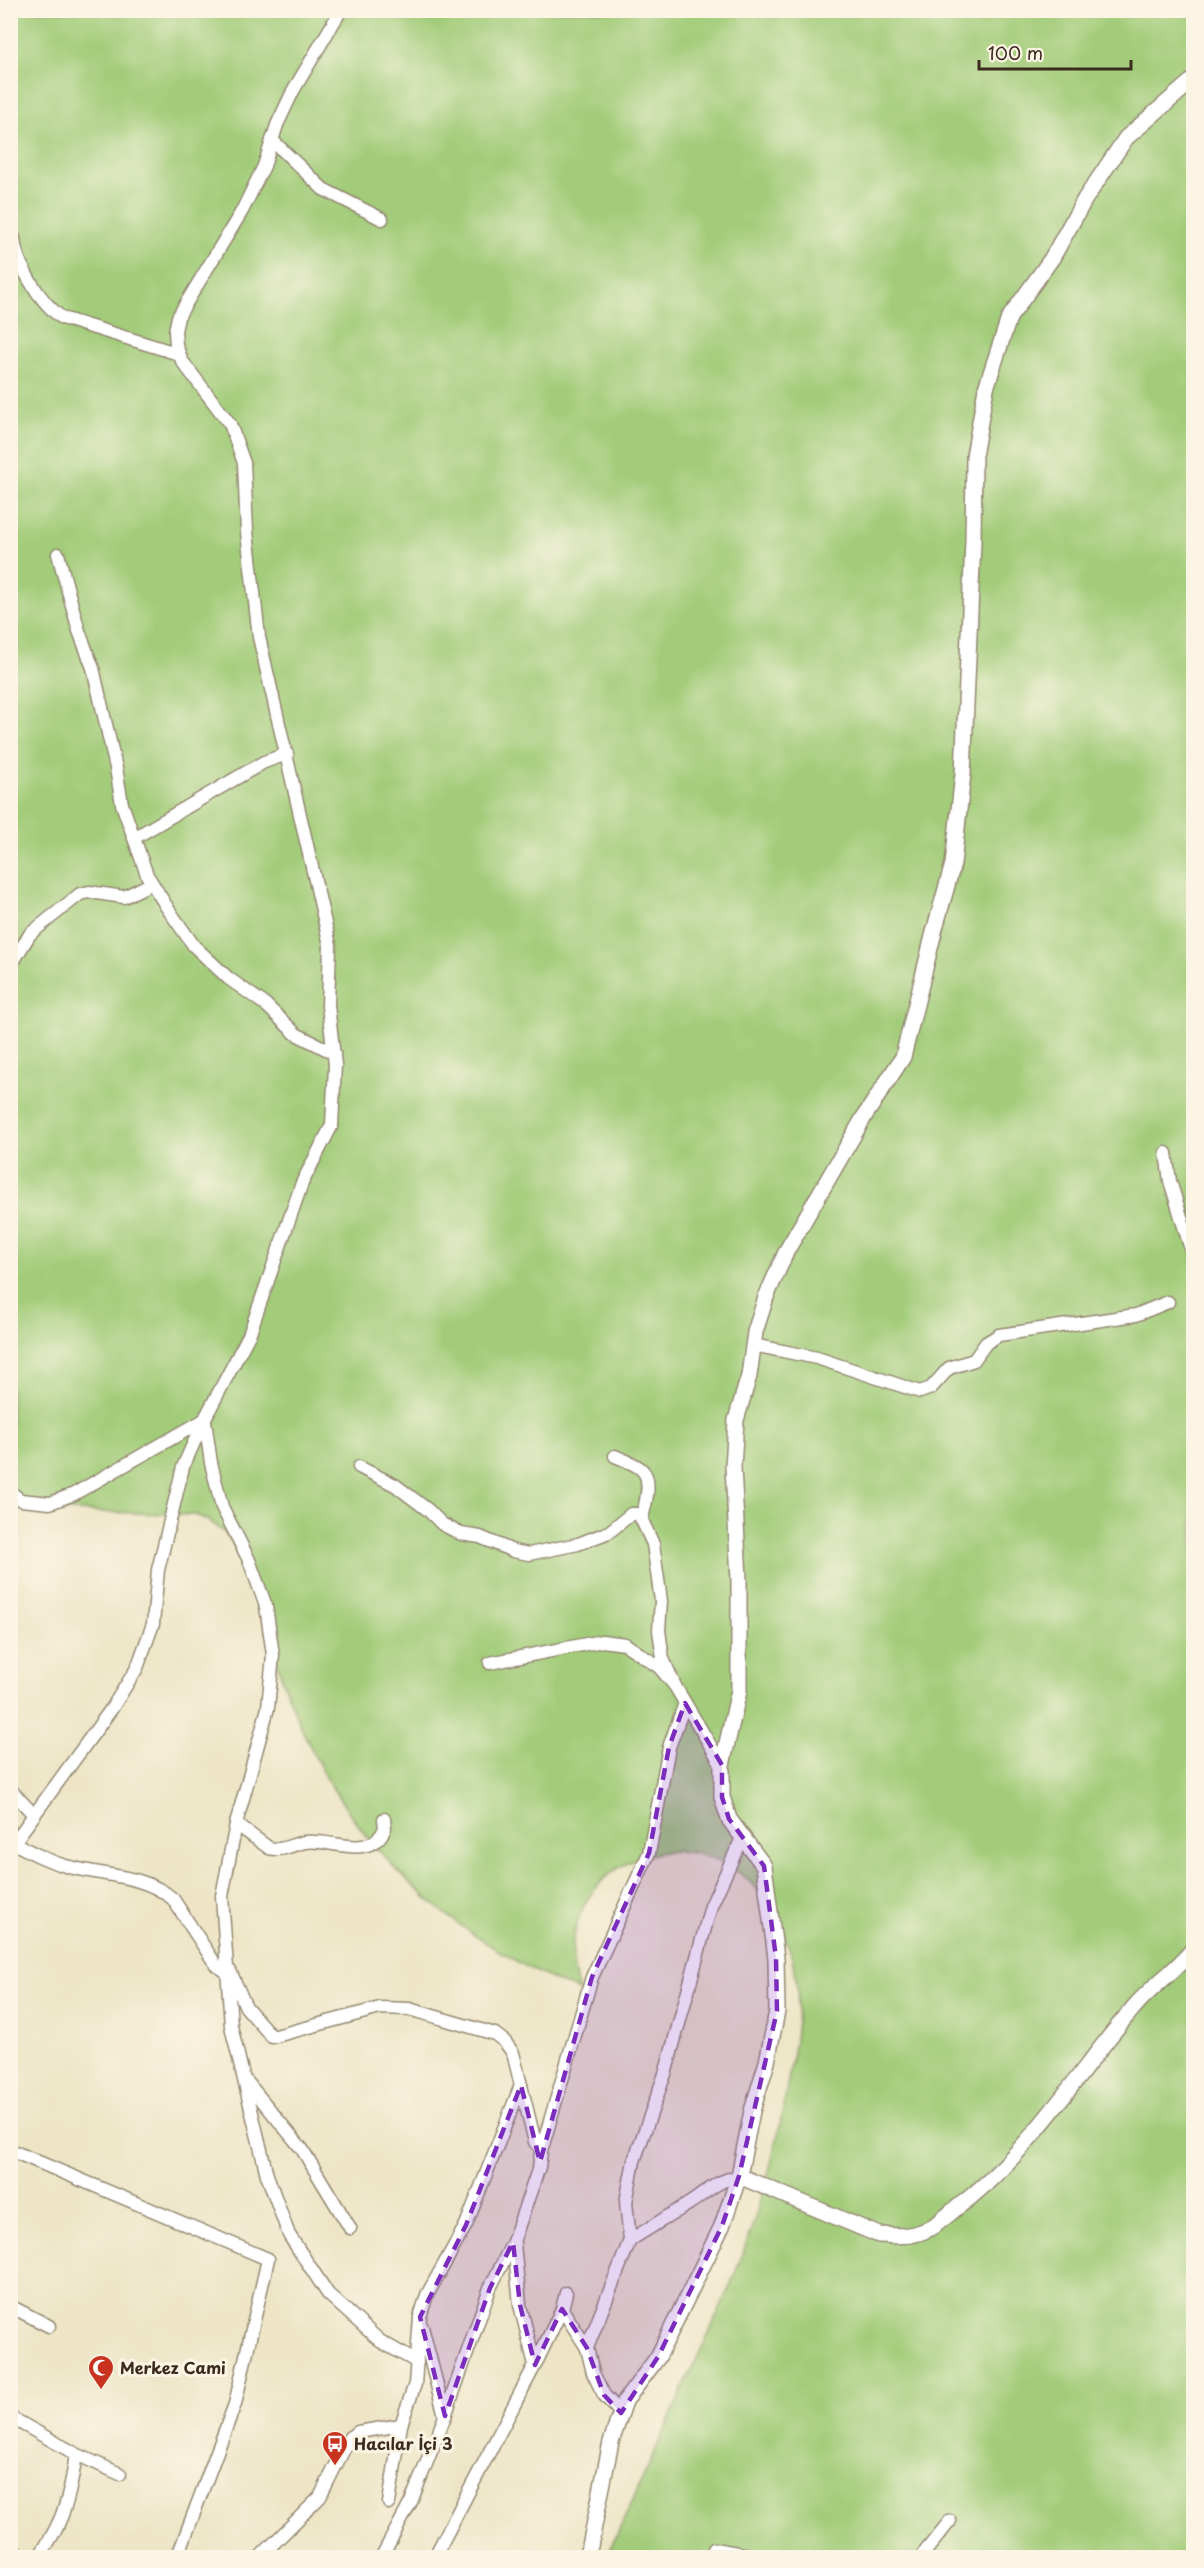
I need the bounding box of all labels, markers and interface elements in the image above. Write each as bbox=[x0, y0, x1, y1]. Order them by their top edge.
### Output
scale bar bbox=[979, 33, 1130, 71]
text: 100 m bbox=[988, 39, 1043, 66]
mosque icon: Merkez Cami bbox=[86, 2353, 116, 2391]
place label: Merkez Cami bbox=[120, 2355, 226, 2379]
bus stop icon: Hacılar İçi 3 bbox=[320, 2429, 350, 2467]
place label: Hacılar İçi 3 bbox=[354, 2431, 452, 2455]

